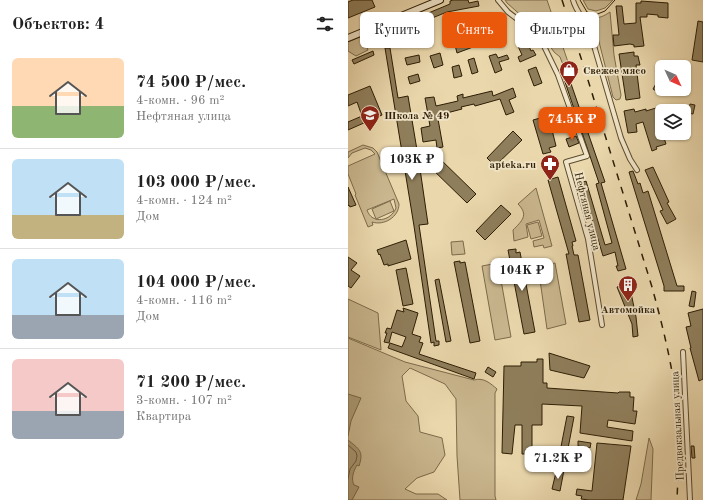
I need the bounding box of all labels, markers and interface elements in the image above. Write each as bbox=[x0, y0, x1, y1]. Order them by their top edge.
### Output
chip: Купить bbox=[360, 12, 434, 48]
chip: Снять bbox=[442, 12, 507, 48]
chip: Фильтры bbox=[515, 12, 599, 48]
icon: filters bbox=[314, 13, 336, 35]
text: Объектов: 4 bbox=[12, 16, 104, 33]
shop icon: Свежее мясо bbox=[558, 59, 580, 87]
north arrow bbox=[655, 60, 691, 96]
map controls bbox=[655, 60, 691, 140]
place label: Свежее мясо bbox=[583, 66, 646, 77]
icon: home bbox=[44, 74, 92, 122]
text: 74 500 ₽/мес. bbox=[136, 74, 246, 91]
text: 4-комн. · 96 m² bbox=[136, 94, 224, 107]
school or university icon: Школа № 49 bbox=[359, 104, 381, 132]
button: layers bbox=[655, 104, 691, 140]
pin: 74.5K ₽ bbox=[535, 107, 609, 141]
text: Нефтяная улица bbox=[136, 110, 231, 123]
place label: Школа № 49 bbox=[384, 111, 449, 122]
text: 74.5K ₽ bbox=[547, 113, 597, 126]
pin: 103K ₽ bbox=[379, 147, 445, 181]
text: 103K ₽ bbox=[389, 153, 435, 166]
pharmacy icon: apteka.ru bbox=[539, 153, 561, 181]
place label: apteka.ru bbox=[490, 160, 536, 171]
street label: Нефтяная улица bbox=[571, 171, 602, 252]
text: 103 000 ₽/мес. bbox=[136, 174, 256, 191]
icon: home bbox=[44, 175, 92, 223]
text: 4-комн. · 124 m² bbox=[136, 194, 232, 207]
text: Дом bbox=[136, 210, 160, 223]
pin: 104K ₽ bbox=[489, 258, 555, 292]
text: 104K ₽ bbox=[499, 264, 545, 277]
text: 104 000 ₽/мес. bbox=[136, 274, 256, 291]
building icon: Автомойка bbox=[617, 274, 639, 302]
icon: home bbox=[44, 275, 92, 323]
text: 4-комн. · 116 m² bbox=[136, 294, 232, 307]
place label: Автомойка bbox=[601, 305, 656, 316]
text: Дом bbox=[136, 310, 160, 323]
street label: Предвокзальная улица bbox=[670, 370, 687, 481]
text: 71 200 ₽/мес. bbox=[136, 374, 246, 391]
icon: home bbox=[44, 375, 92, 423]
text: 3-комн. · 107 m² bbox=[136, 394, 232, 407]
text: Квартира bbox=[136, 410, 191, 423]
pin: 71.2K ₽ bbox=[521, 446, 595, 480]
text: 71.2K ₽ bbox=[533, 452, 583, 465]

